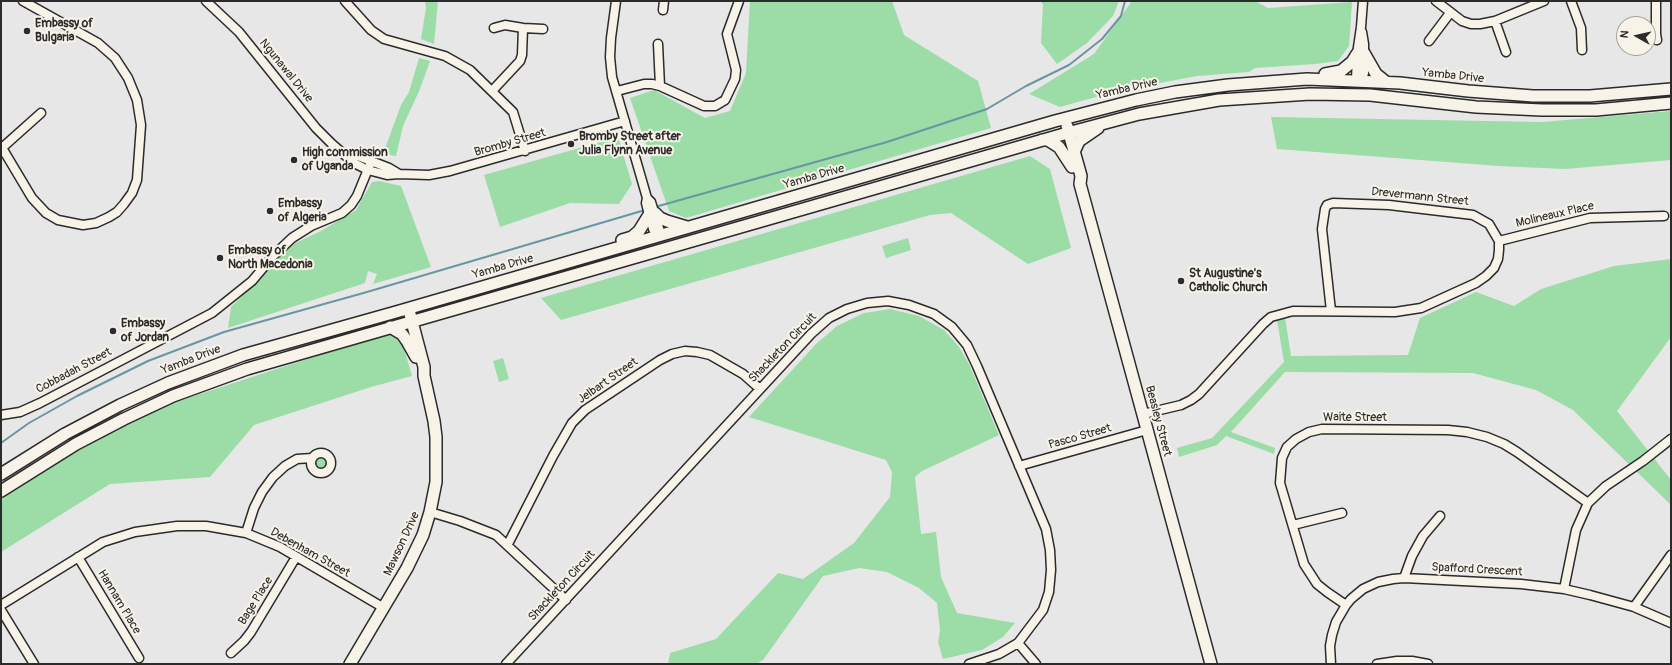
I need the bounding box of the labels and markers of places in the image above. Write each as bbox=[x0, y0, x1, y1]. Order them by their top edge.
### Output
place label: Embassy of Bulgaria bbox=[35, 17, 93, 45]
marker: Embassy of Bulgaria bbox=[22, 26, 32, 36]
place label: Bromby Street after Julia Flynn Avenue bbox=[579, 130, 681, 158]
marker: Bromby Street after Julia Flynn Avenue bbox=[566, 139, 576, 149]
place label: High commission of Uganda bbox=[302, 146, 388, 174]
marker: High commission of Uganda bbox=[289, 155, 299, 165]
place label: Embassy of Algeria bbox=[278, 197, 327, 225]
marker: Embassy of Algeria bbox=[265, 206, 275, 216]
place label: Embassy of North Macedonia bbox=[228, 244, 313, 272]
marker: Embassy of North Macedonia bbox=[215, 253, 225, 263]
place label: St Augustine's Catholic Church bbox=[1189, 267, 1267, 295]
marker: St Augustine's Catholic Church bbox=[1176, 276, 1186, 286]
place label: Embassy of Jordan bbox=[121, 317, 169, 345]
marker: Embassy of Jordan bbox=[108, 326, 118, 336]

